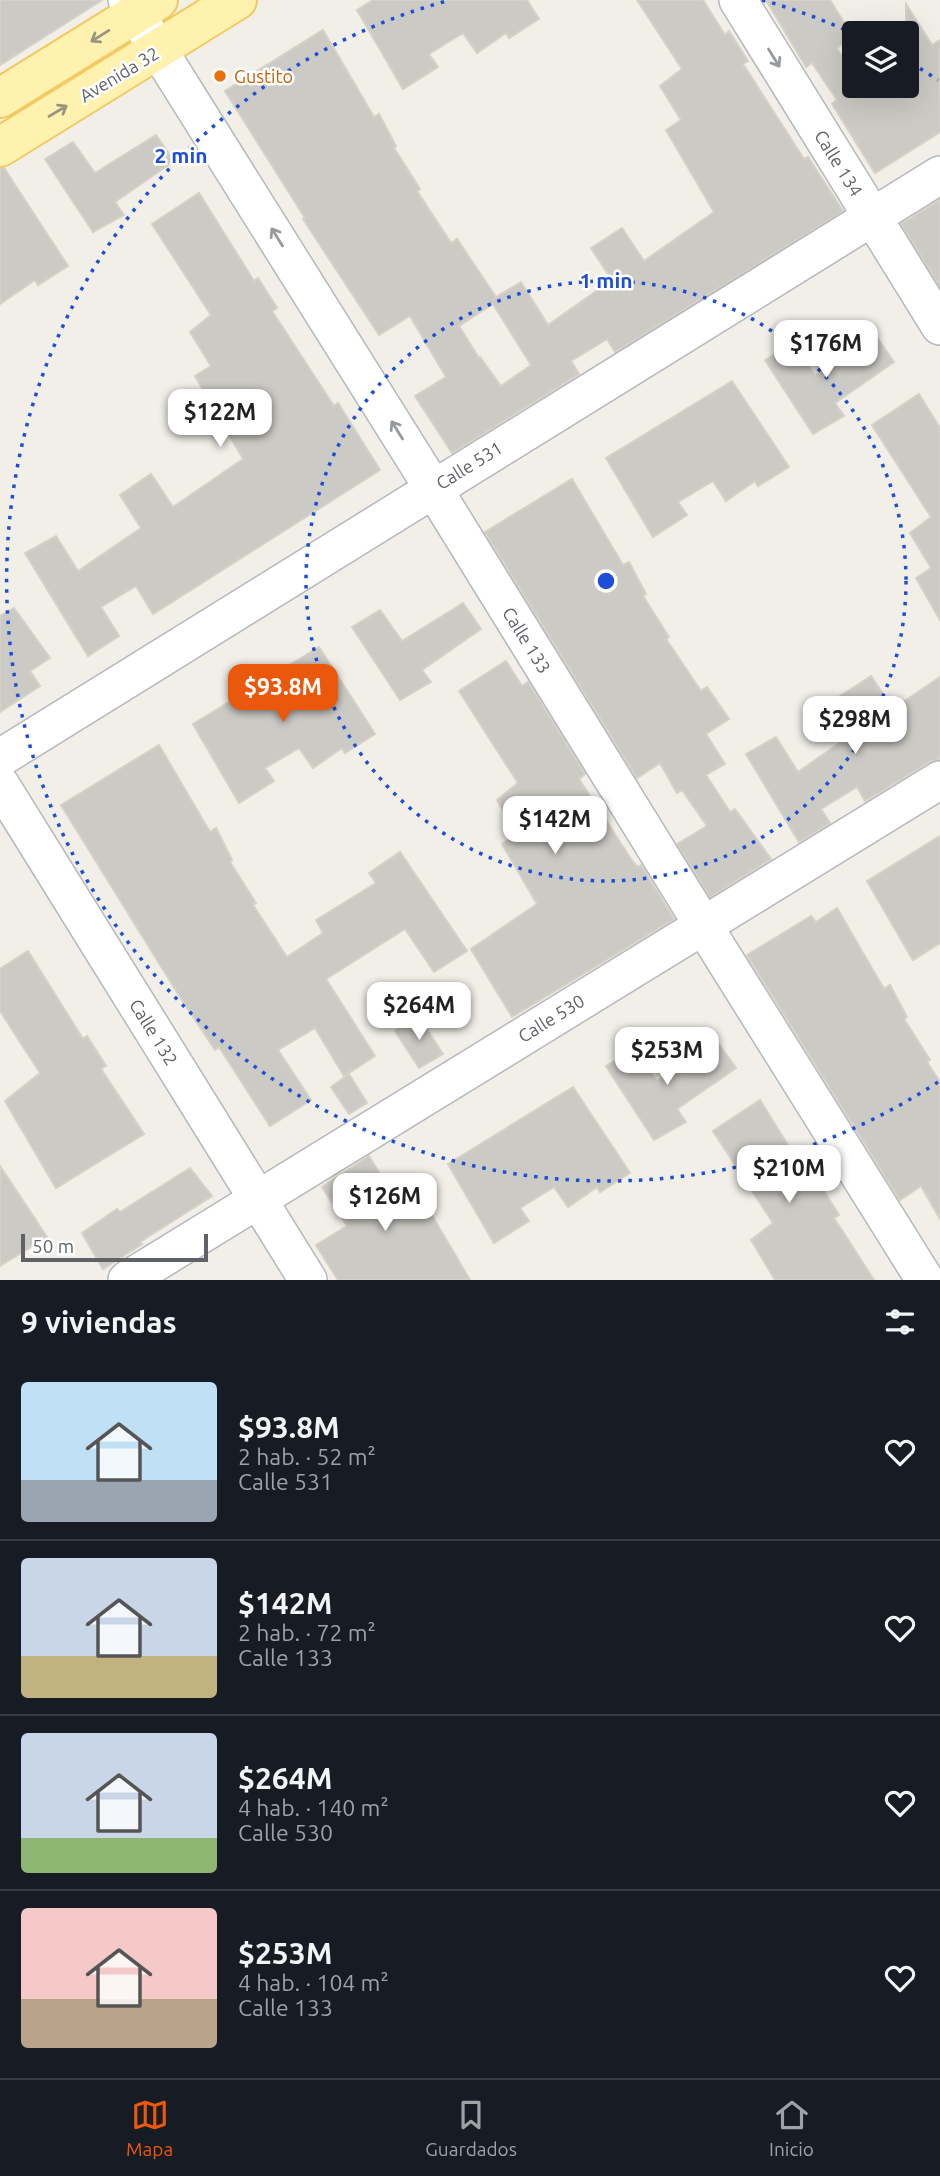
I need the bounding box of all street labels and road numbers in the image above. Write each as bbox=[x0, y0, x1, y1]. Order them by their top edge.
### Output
street label: Avenida 32 bbox=[76, 43, 162, 105]
street label: Calle 134 bbox=[811, 126, 867, 200]
street label: Calle 531 bbox=[432, 437, 506, 493]
street label: Calle 133 bbox=[499, 603, 555, 677]
street label: Calle 530 bbox=[514, 990, 588, 1046]
street label: Calle 132 bbox=[126, 995, 182, 1069]

